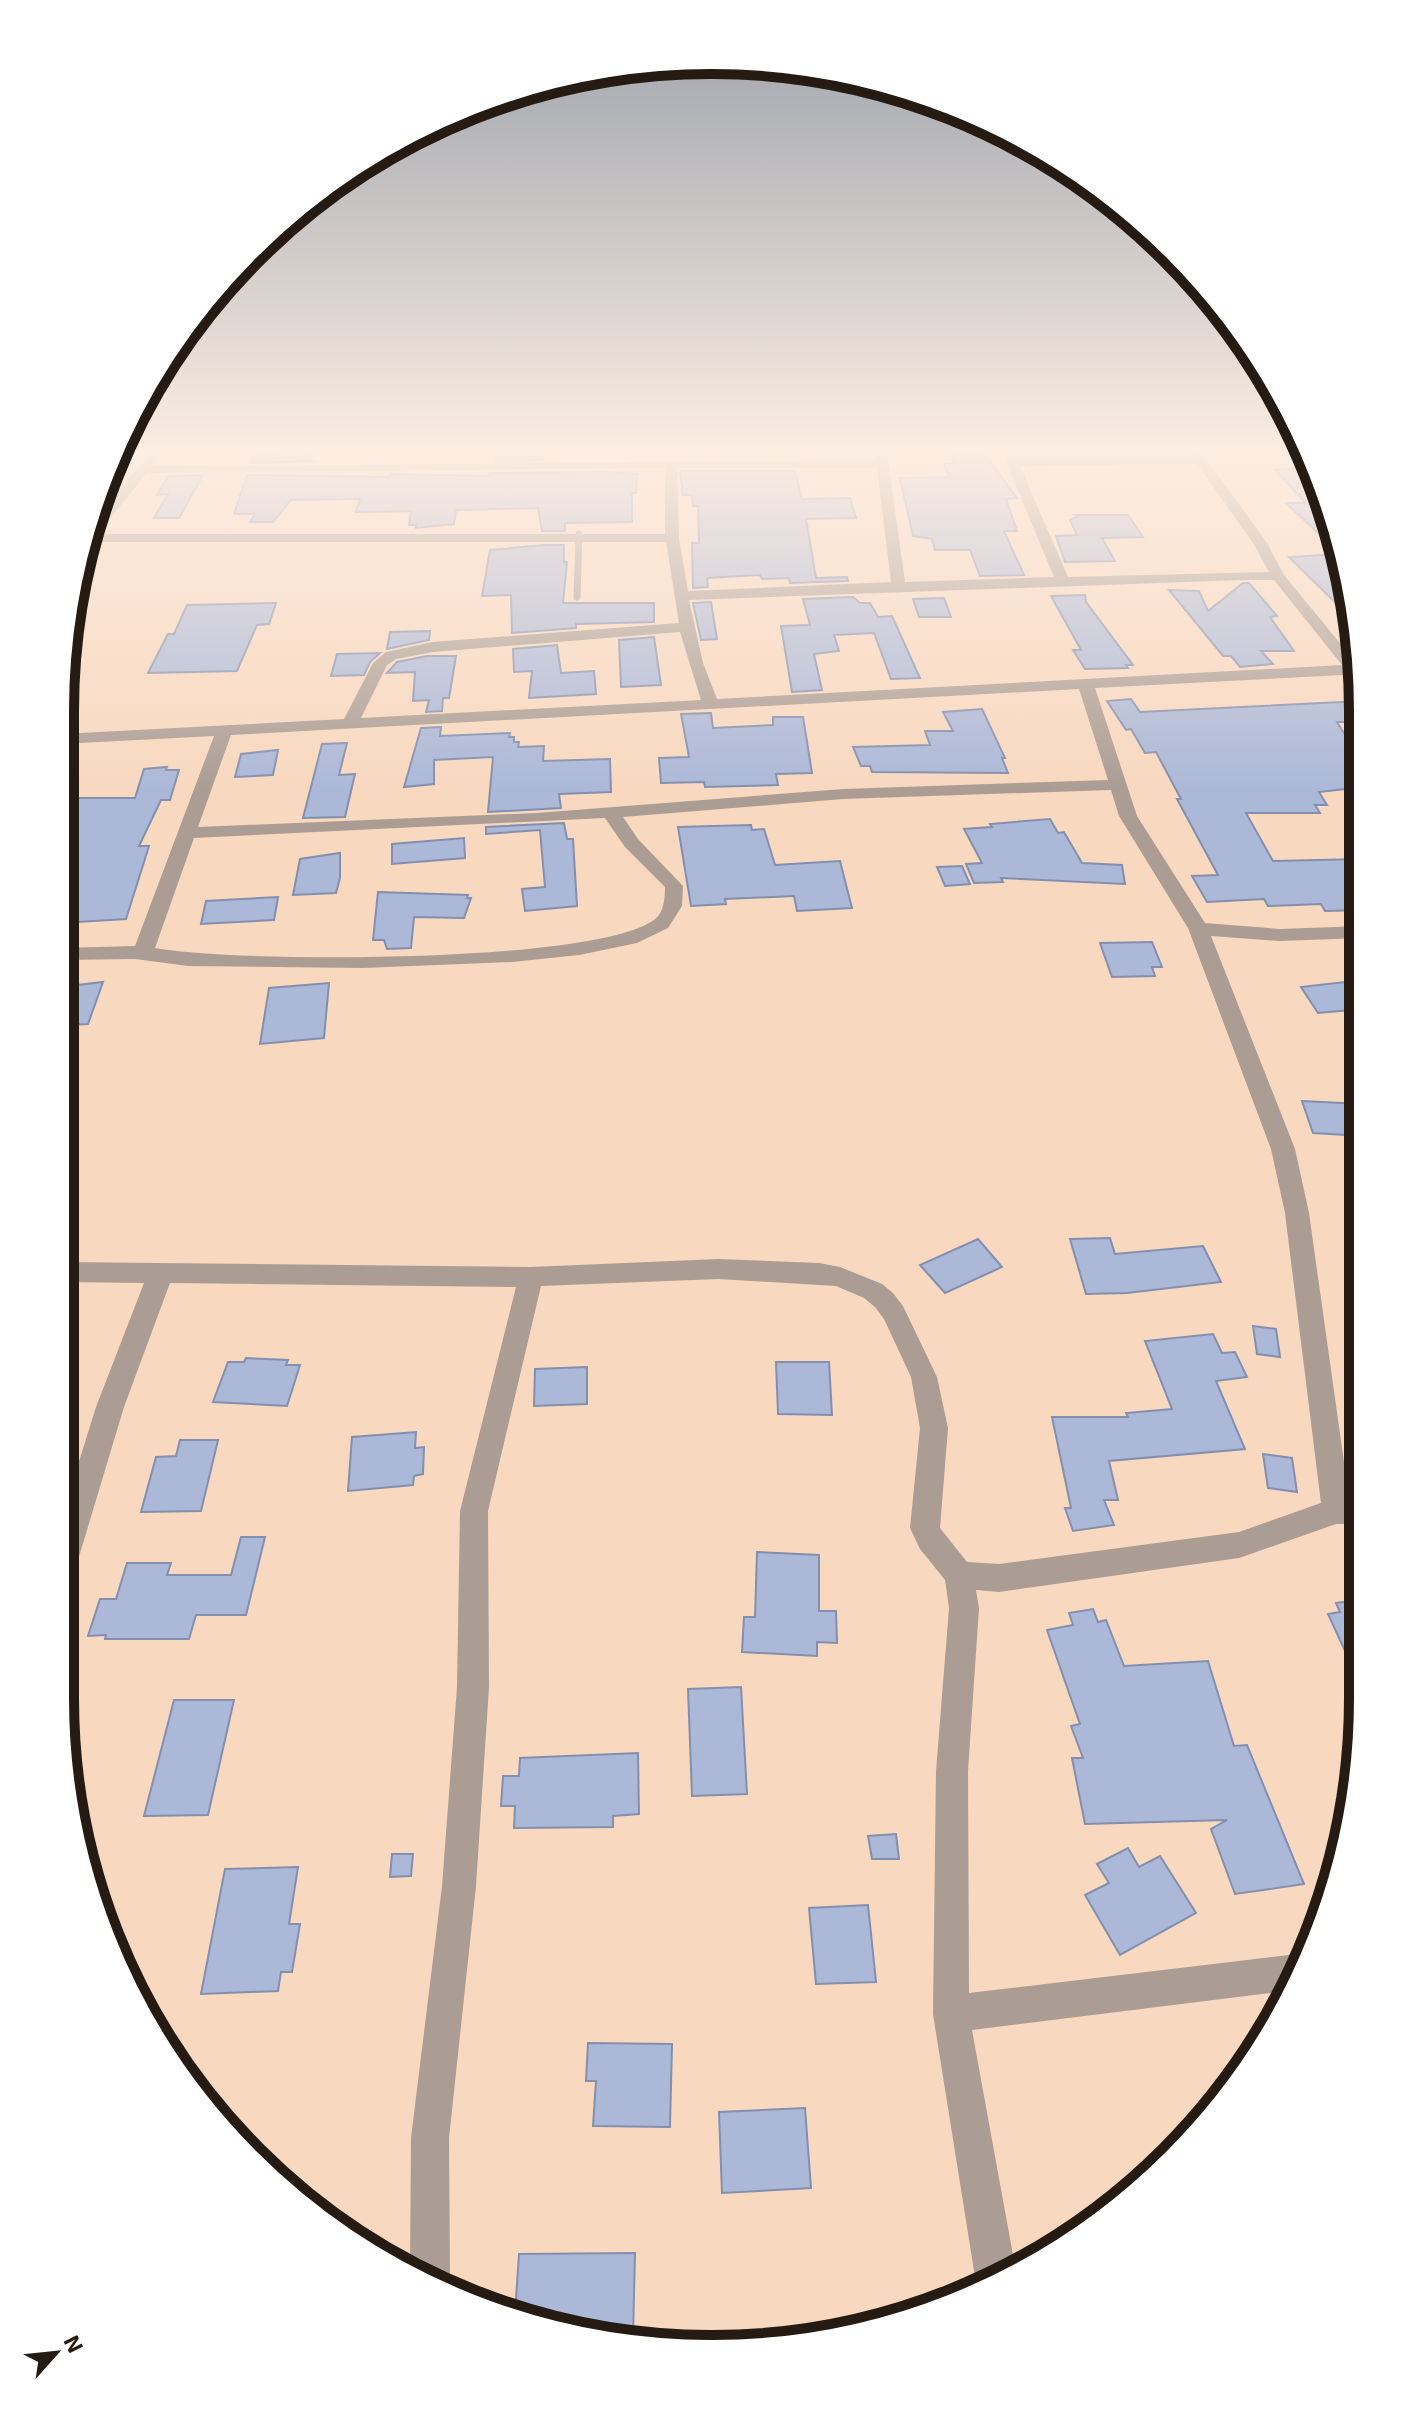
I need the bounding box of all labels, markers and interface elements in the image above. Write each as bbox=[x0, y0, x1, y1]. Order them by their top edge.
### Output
north arrow bbox=[16, 2313, 96, 2393]
text: N bbox=[60, 2330, 90, 2356]

